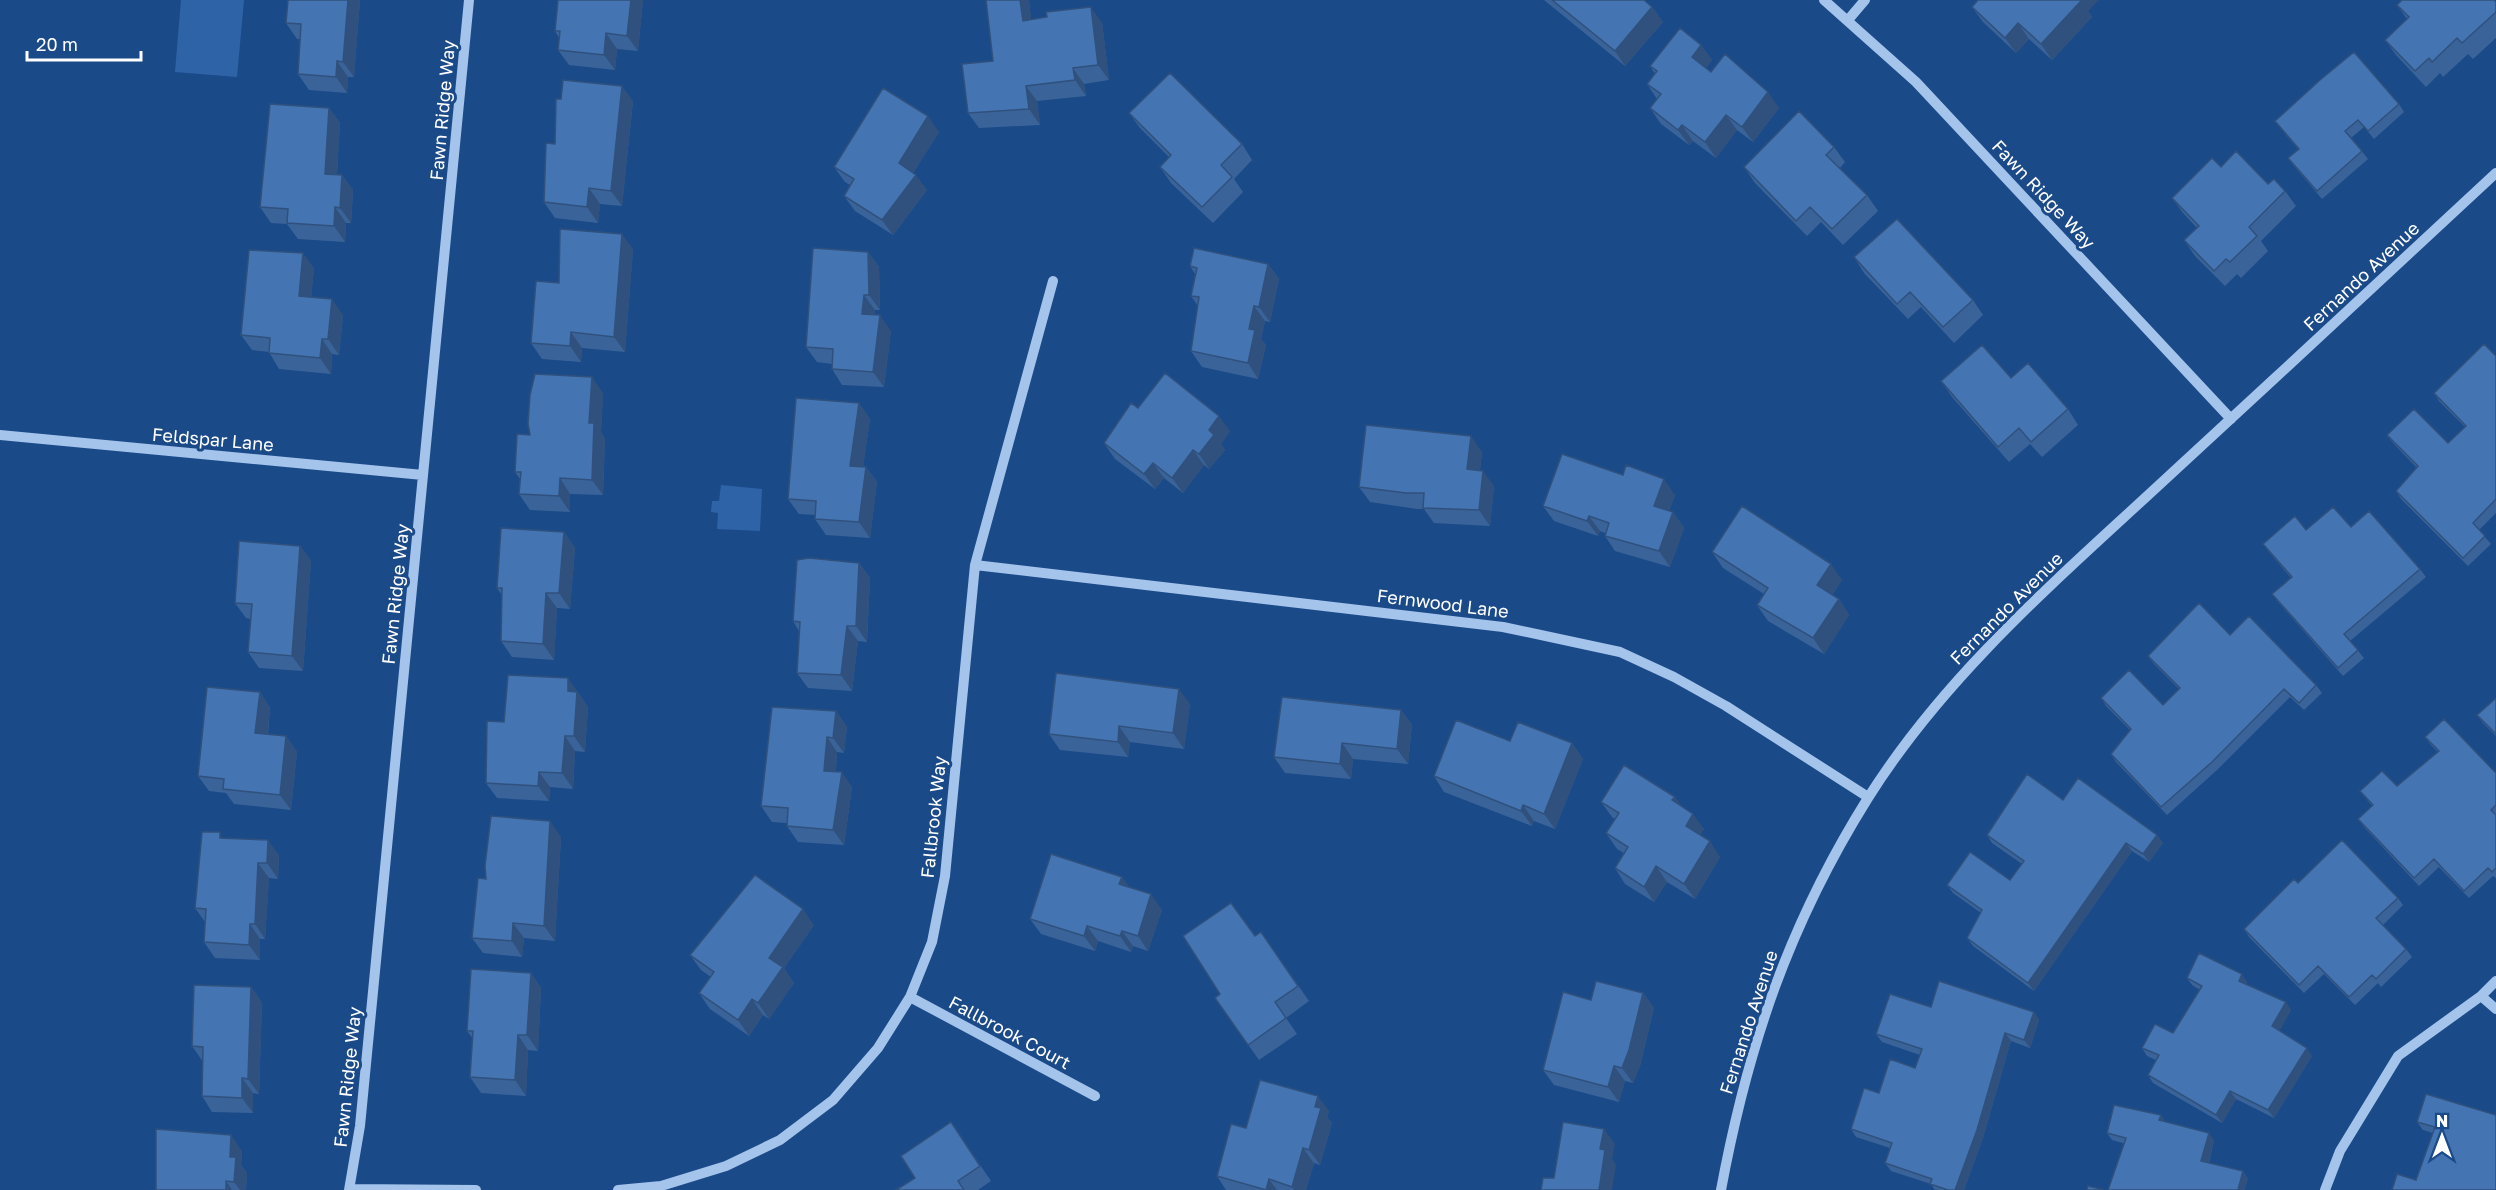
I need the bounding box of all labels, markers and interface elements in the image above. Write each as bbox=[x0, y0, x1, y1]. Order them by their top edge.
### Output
scale bar bbox=[27, 24, 141, 62]
text: 20 m bbox=[36, 33, 78, 55]
street label: Fawn Ridge Way bbox=[425, 39, 459, 181]
street label: Fawn Ridge Way bbox=[1988, 135, 2100, 253]
street label: Fernando Avenue bbox=[2299, 217, 2423, 335]
street label: Feldspar Lane bbox=[151, 423, 275, 455]
street label: Fawn Ridge Way bbox=[377, 523, 413, 665]
street label: Fernando Avenue bbox=[1945, 547, 2067, 669]
street label: Fernwood Lane bbox=[1376, 584, 1510, 622]
street label: Fallbrook Way bbox=[916, 755, 950, 879]
street label: Fernando Avenue bbox=[1714, 947, 1782, 1097]
street label: Fallbrook Court bbox=[945, 991, 1075, 1073]
street label: Fawn Ridge Way bbox=[329, 1006, 365, 1148]
north arrow bbox=[2412, 1106, 2472, 1166]
text: N bbox=[2436, 1111, 2448, 1131]

